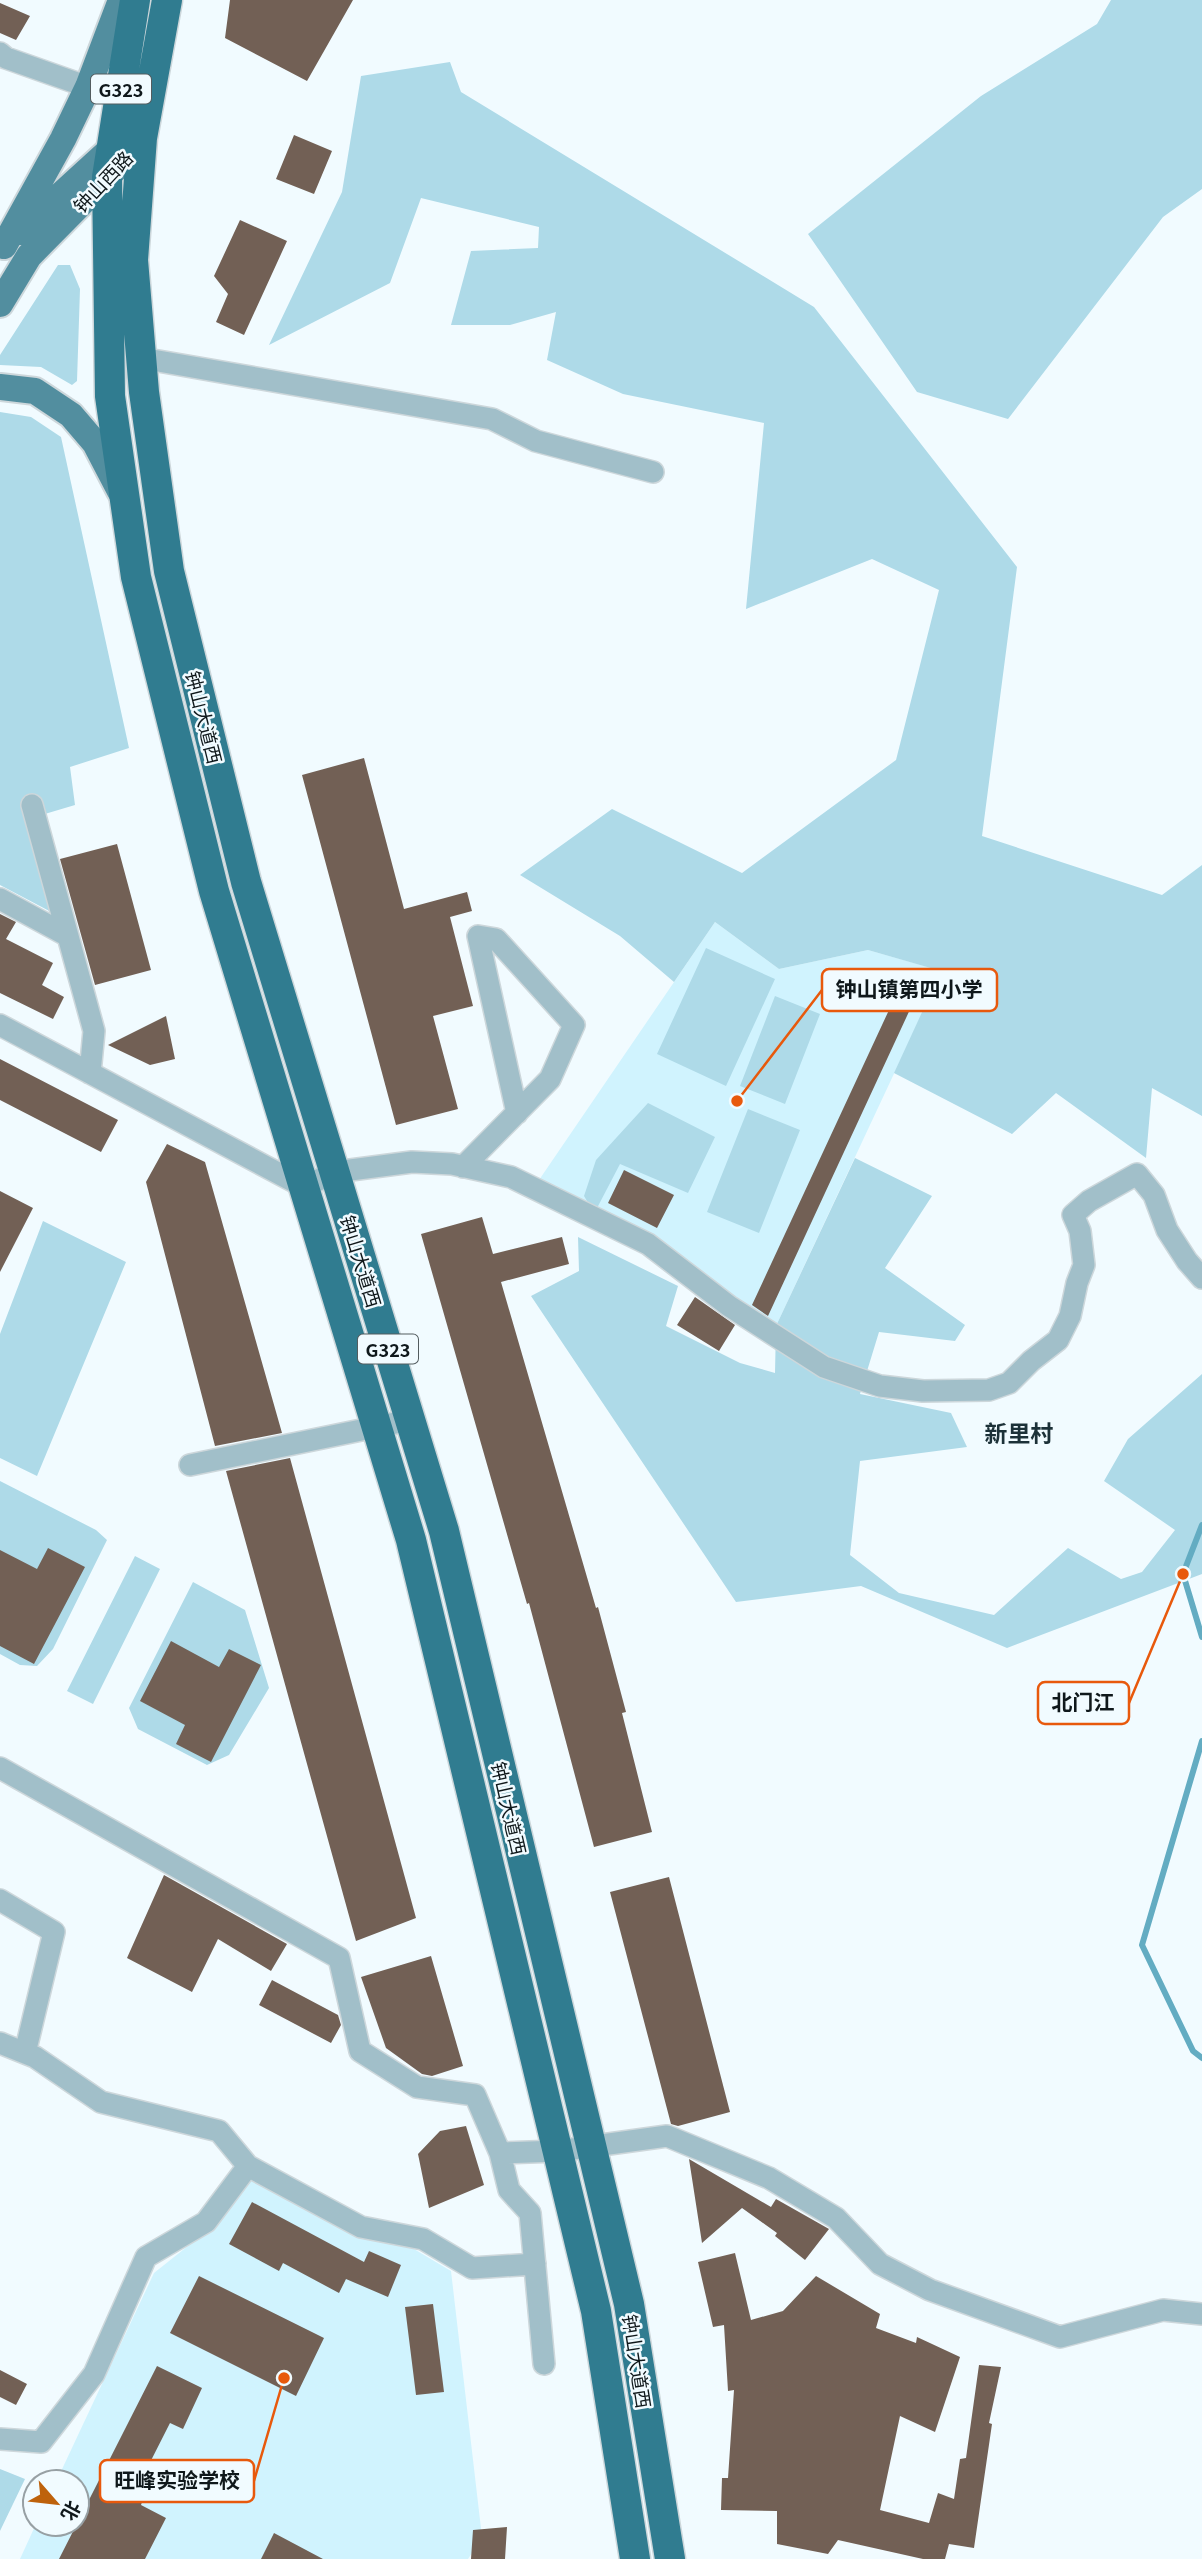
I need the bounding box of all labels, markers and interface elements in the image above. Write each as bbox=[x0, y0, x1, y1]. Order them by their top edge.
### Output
road number: G323 bbox=[91, 74, 151, 104]
street label: 钟山西路 bbox=[66, 144, 138, 218]
street label: 钟山大道西 bbox=[180, 668, 230, 766]
callout: 钟山镇第四小学 bbox=[822, 969, 997, 1011]
text: 钟山镇第四小学 bbox=[836, 973, 983, 1003]
street label: 钟山大道西 bbox=[335, 1212, 389, 1310]
road number: G323 bbox=[358, 1334, 418, 1364]
district label: 新里村 bbox=[985, 1415, 1054, 1449]
callout: 北门江 bbox=[1038, 1682, 1129, 1724]
text: 北门江 bbox=[1052, 1686, 1115, 1716]
street label: 钟山大道西 bbox=[486, 1759, 534, 1857]
street label: 钟山大道西 bbox=[617, 2312, 659, 2410]
callout: 旺峰实验学校 bbox=[100, 2460, 254, 2502]
text: 旺峰实验学校 bbox=[114, 2464, 240, 2494]
north arrow bbox=[21, 2468, 91, 2538]
text: 北 bbox=[56, 2497, 89, 2526]

